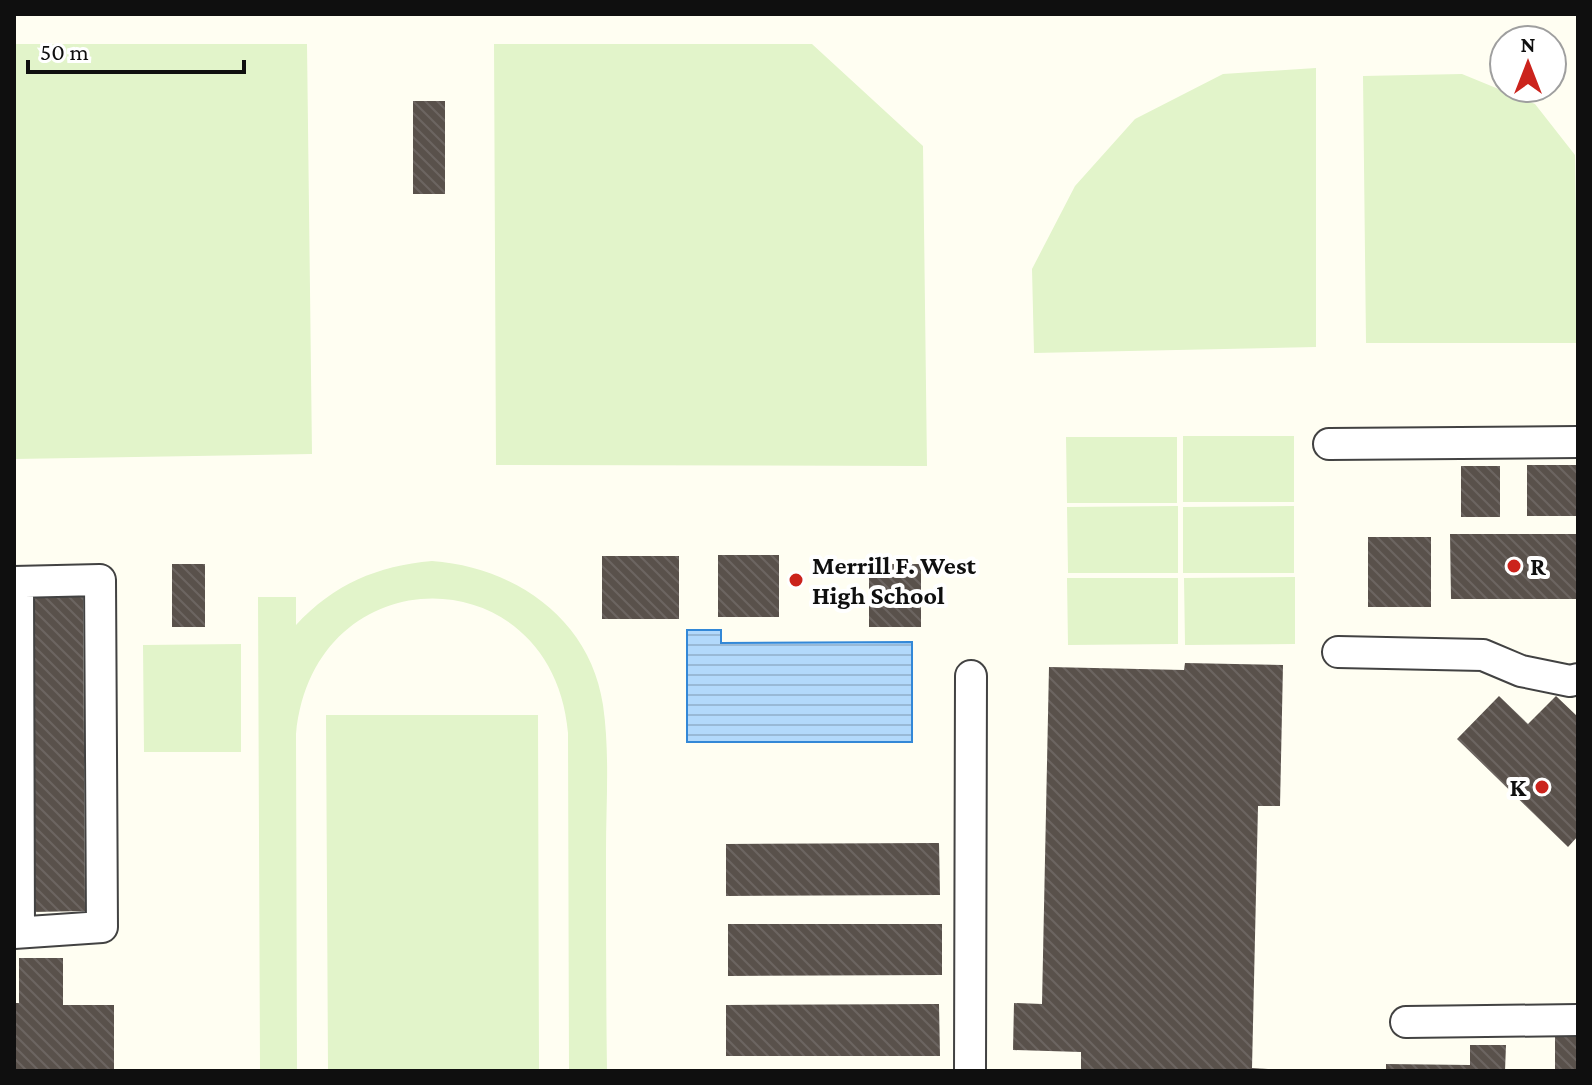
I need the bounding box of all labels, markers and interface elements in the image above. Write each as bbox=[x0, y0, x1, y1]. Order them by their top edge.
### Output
scale bar bbox=[28, 24, 244, 74]
north arrow bbox=[1488, 24, 1568, 104]
text: N bbox=[1521, 32, 1536, 57]
text: 50 m bbox=[40, 38, 89, 65]
place label: Merrill F. West High School bbox=[812, 551, 976, 610]
place label: R bbox=[1530, 552, 1546, 581]
marker: R bbox=[1505, 557, 1523, 575]
marker: Merrill F. West High School bbox=[787, 571, 805, 589]
place label: K bbox=[1509, 773, 1526, 802]
marker: K bbox=[1533, 778, 1551, 796]

